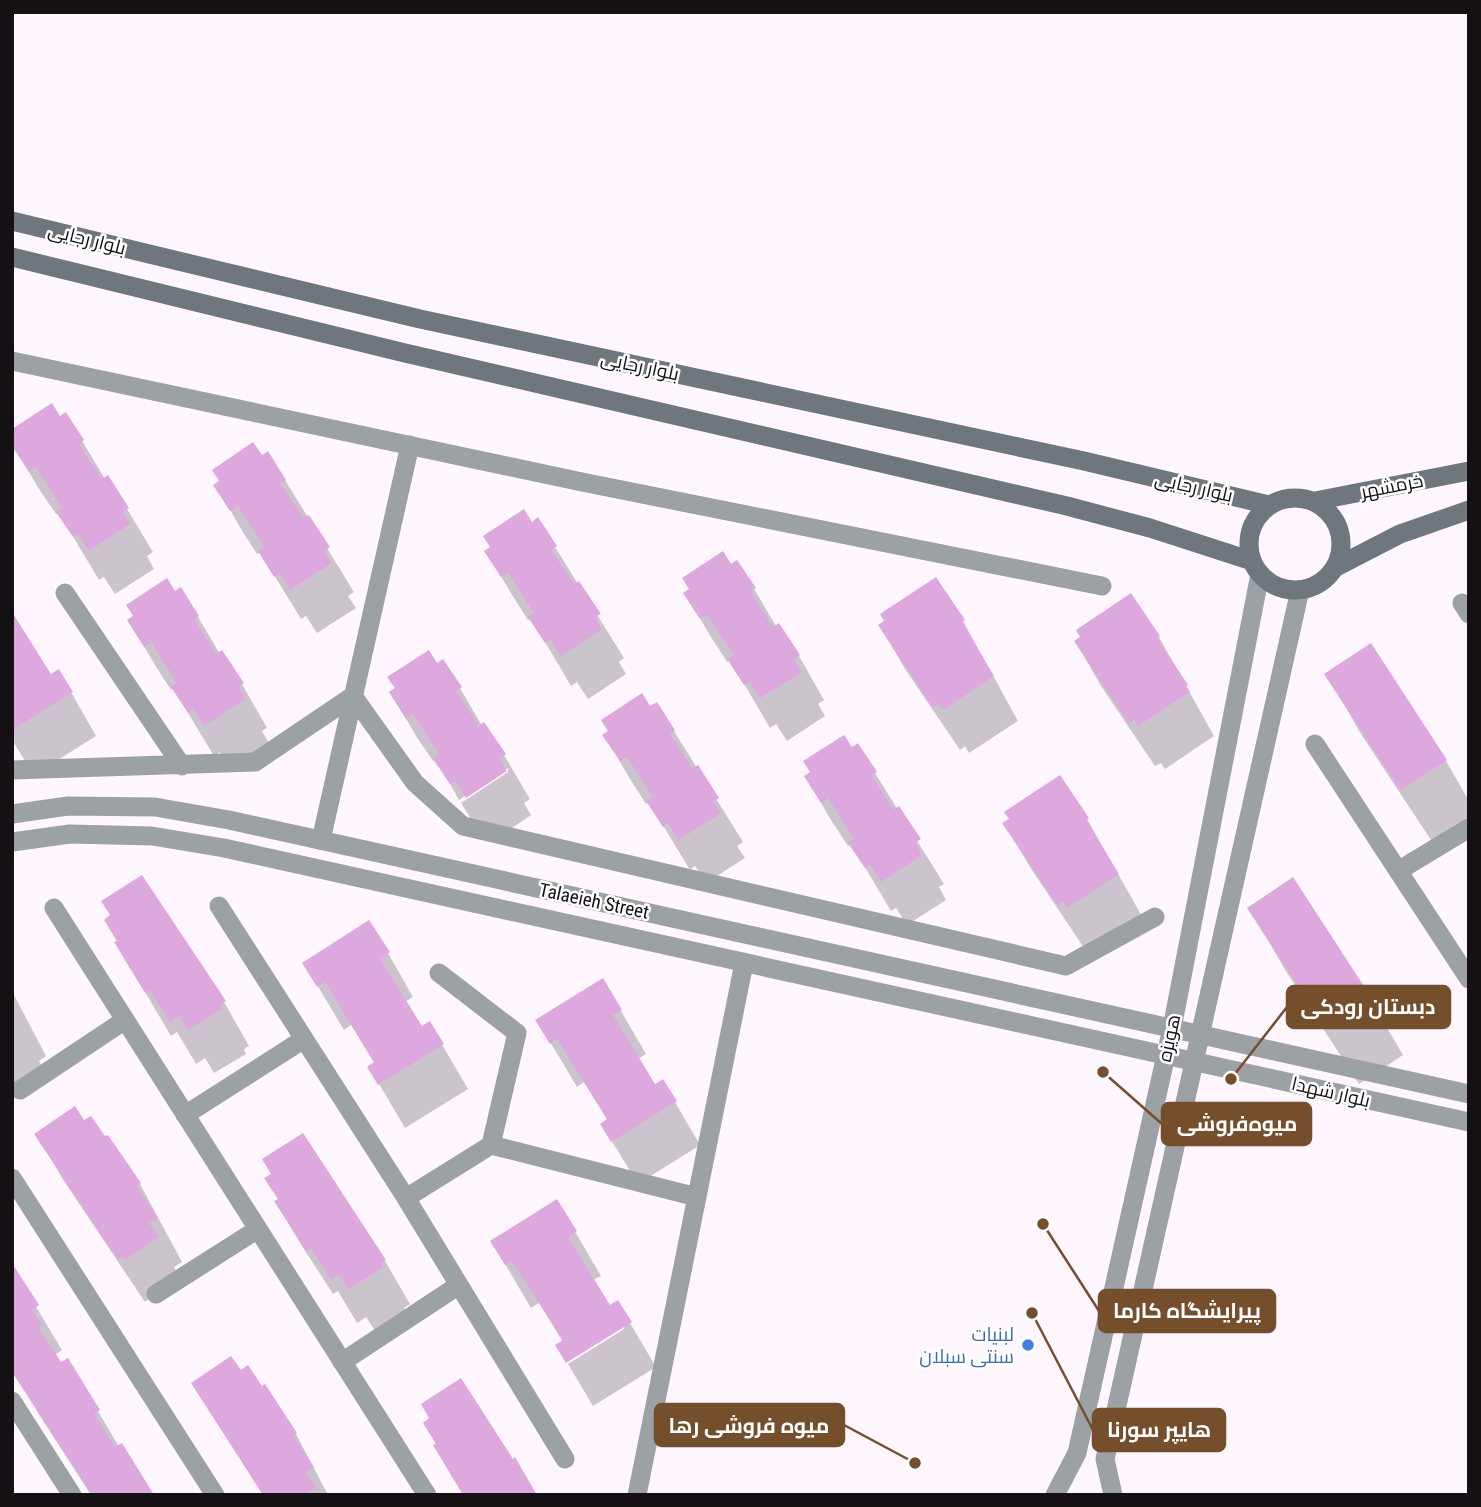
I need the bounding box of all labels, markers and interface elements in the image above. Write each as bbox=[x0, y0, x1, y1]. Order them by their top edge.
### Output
street label: بلوار رجایی bbox=[46, 218, 128, 260]
street label: بلوار رجایی bbox=[599, 346, 681, 386]
street label: بلوار رجایی bbox=[1153, 467, 1235, 507]
street label: خرمشهر bbox=[1358, 469, 1425, 503]
street label: Talaeieh Street bbox=[537, 878, 651, 924]
callout: دبستان رودکی bbox=[1287, 986, 1450, 1028]
text: دبستان رودکی bbox=[1300, 995, 1436, 1020]
street label: هویزه bbox=[1153, 1012, 1185, 1064]
street label: بلوار شهدا bbox=[1289, 1072, 1373, 1112]
callout: میوه‌فروشی bbox=[1162, 1103, 1311, 1145]
text: میوه‌فروشی bbox=[1177, 1112, 1297, 1137]
callout: پیرایشگاه کارما bbox=[1099, 1290, 1275, 1332]
text: پیرایشگاه کارما bbox=[1113, 1299, 1261, 1326]
place label: لبنیات سنتی سبلان bbox=[919, 1323, 1014, 1368]
marker: لبنیات سنتی سبلان bbox=[1020, 1337, 1036, 1353]
callout: میوه فروشی رها bbox=[655, 1404, 844, 1446]
callout: هایپر سورنا bbox=[1093, 1409, 1225, 1451]
text: میوه فروشی رها bbox=[669, 1414, 829, 1439]
text: هایپر سورنا bbox=[1107, 1418, 1211, 1445]

